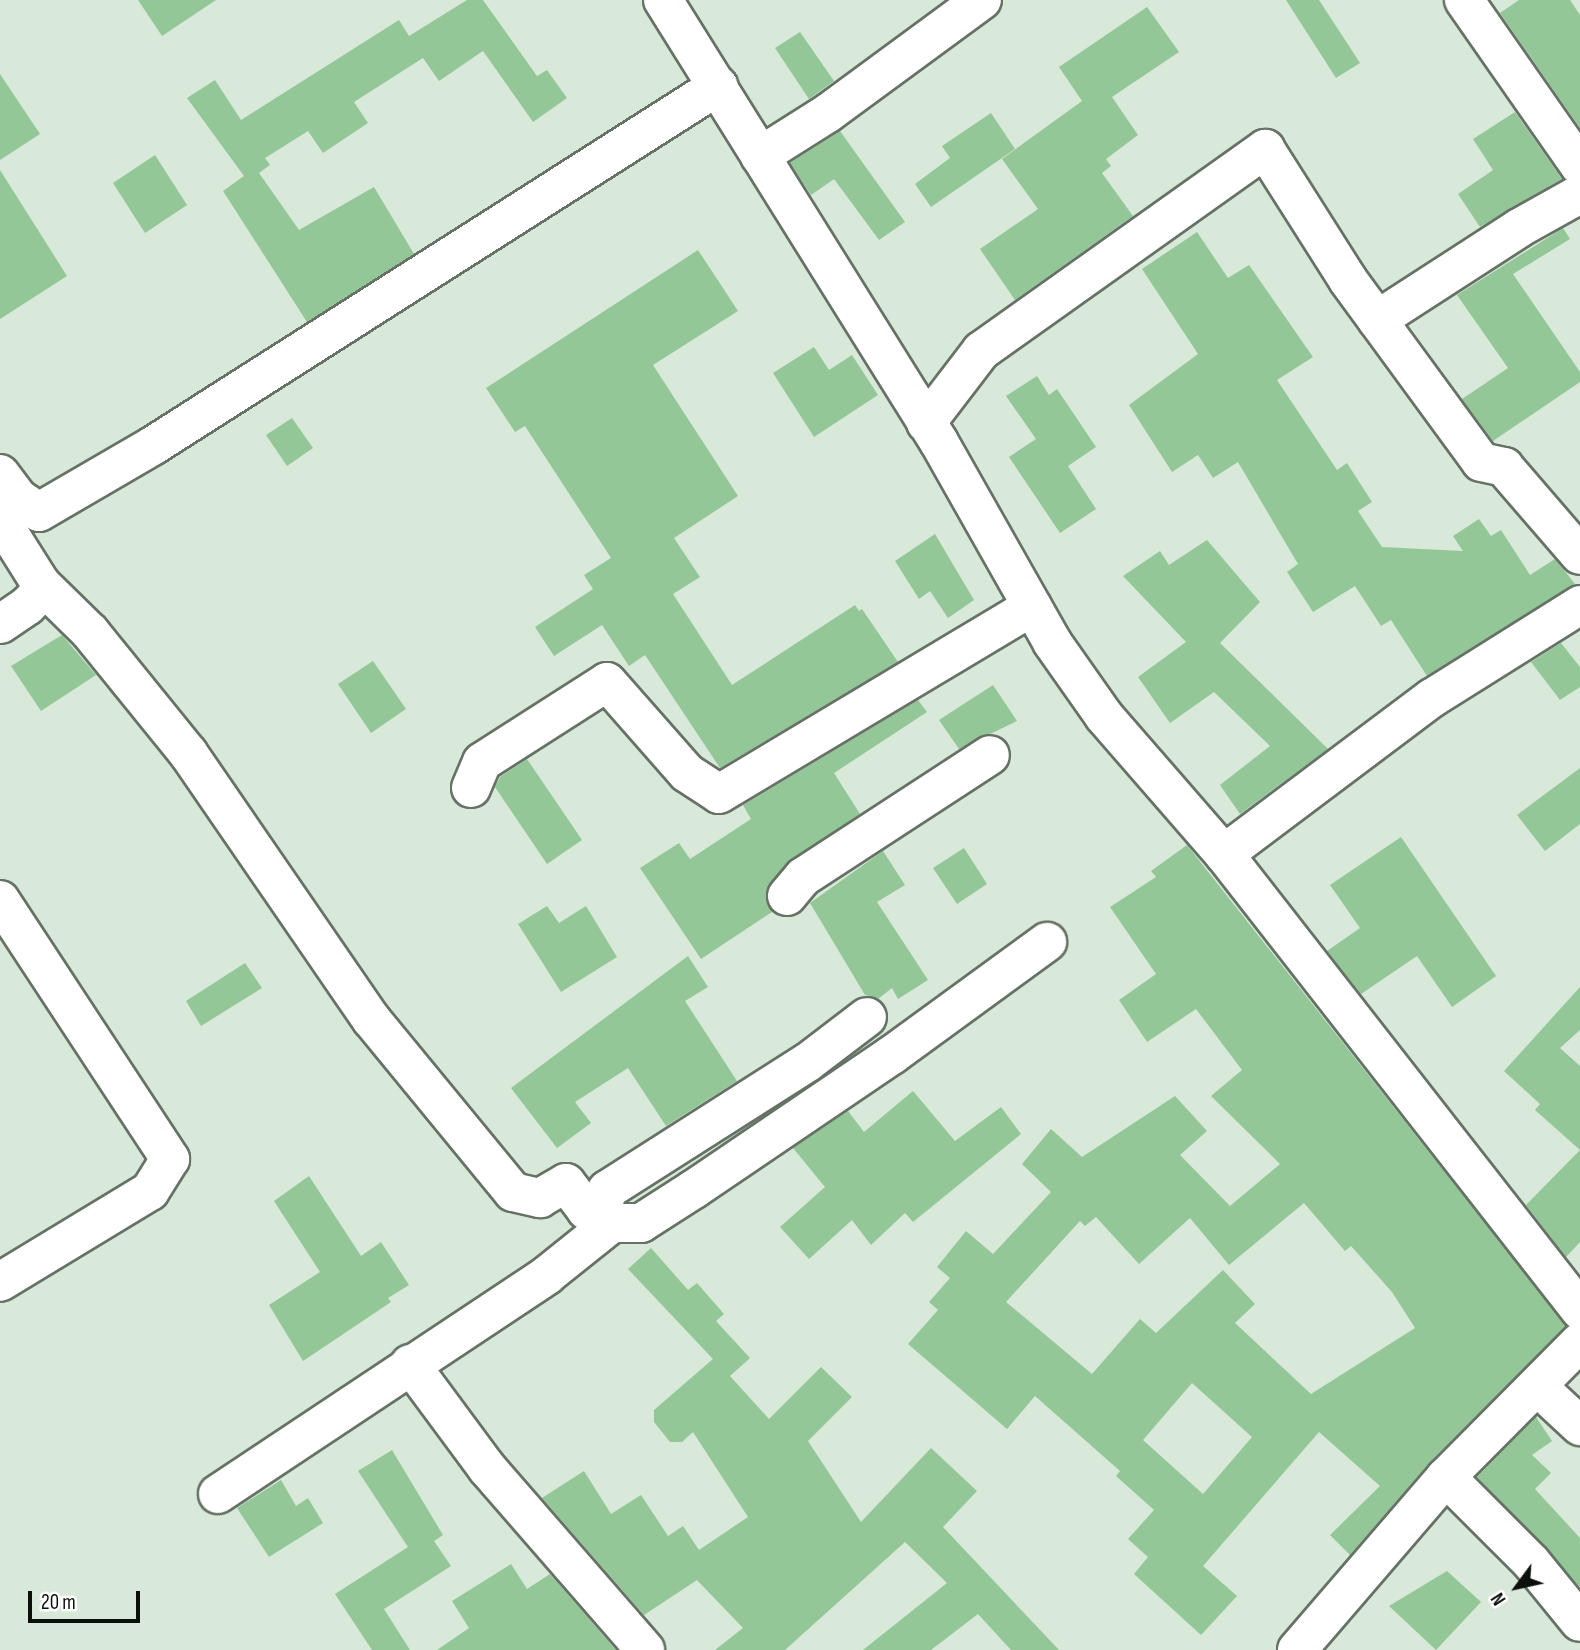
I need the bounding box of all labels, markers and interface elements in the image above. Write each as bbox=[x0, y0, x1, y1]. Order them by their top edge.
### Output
north arrow bbox=[1482, 1552, 1552, 1622]
scale bar bbox=[32, 1576, 144, 1620]
text: N bbox=[1487, 1588, 1511, 1609]
text: 20 m bbox=[41, 1590, 76, 1615]

